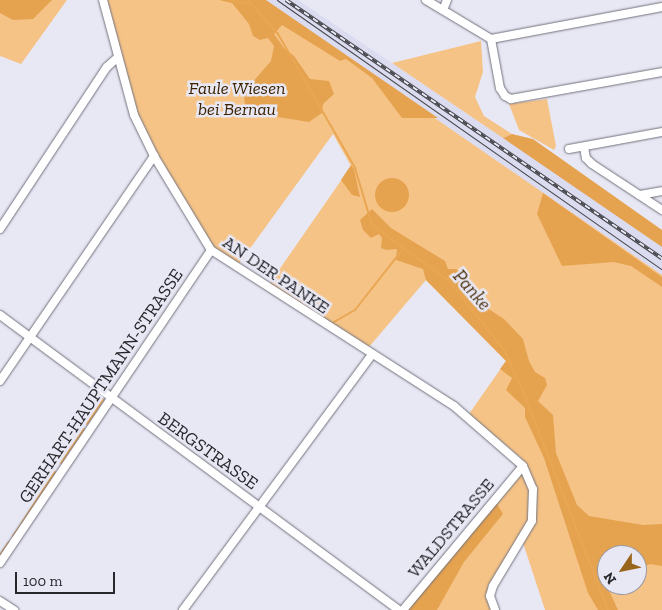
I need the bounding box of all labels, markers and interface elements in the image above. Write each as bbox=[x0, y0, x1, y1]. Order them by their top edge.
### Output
park label: Faule Wiesen bei Bernau bbox=[188, 78, 286, 120]
street label: AN DER PANKE bbox=[219, 231, 333, 319]
street label: GERHART-HAUPTMANN-STRASSE bbox=[14, 265, 188, 507]
water label: Panke bbox=[448, 265, 496, 315]
street label: BERGSTRASSE bbox=[154, 408, 262, 494]
street label: WALDSTRASSE bbox=[403, 474, 499, 582]
north arrow bbox=[597, 545, 647, 595]
scale bar bbox=[18, 562, 118, 594]
text: N bbox=[600, 569, 620, 587]
text: 100 m bbox=[23, 572, 62, 590]

